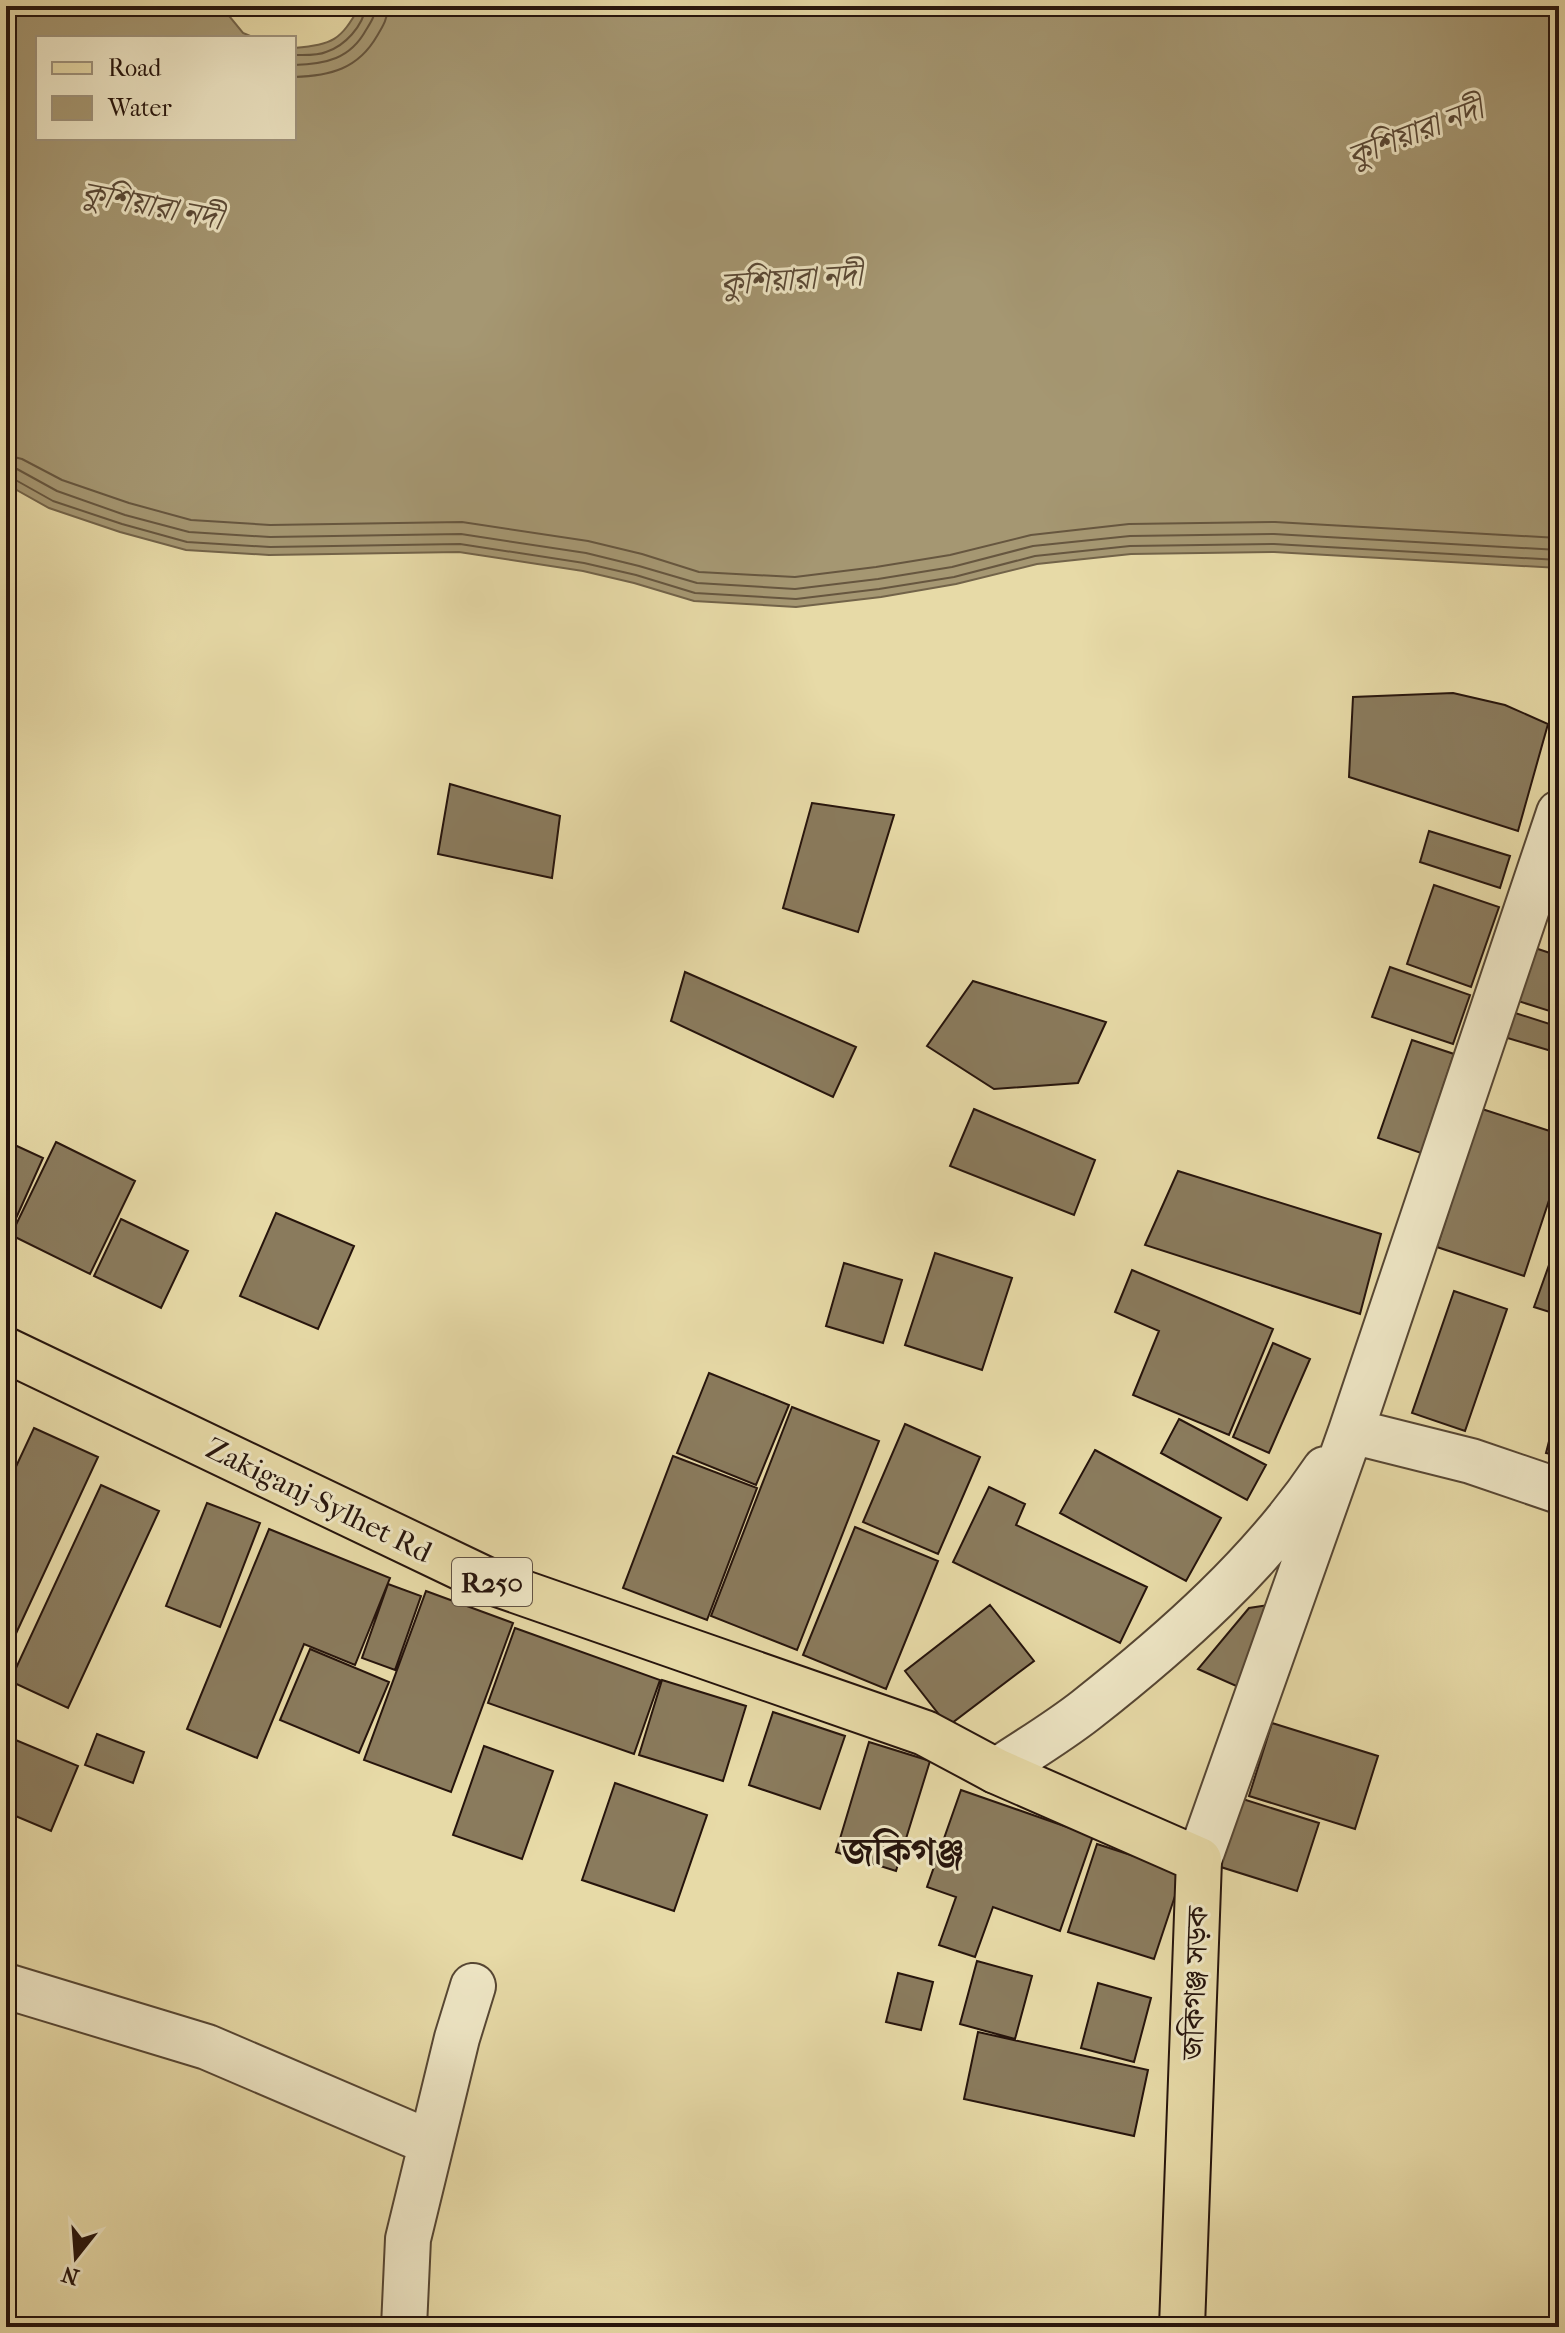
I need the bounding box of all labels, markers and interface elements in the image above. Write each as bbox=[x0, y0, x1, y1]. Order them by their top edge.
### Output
legend bbox=[36, 36, 296, 140]
text: Road bbox=[108, 54, 162, 82]
water label: কুশিয়ারা নদী bbox=[1342, 87, 1492, 176]
text: Water bbox=[107, 94, 172, 122]
water label: কুশিয়ারা নদী bbox=[79, 173, 229, 239]
water label: কুশিয়ারা নদী bbox=[719, 255, 867, 304]
street label: Zakiganj-Sylhet Rd bbox=[200, 1431, 438, 1571]
road number: R250 bbox=[452, 1558, 532, 1606]
district label: জকিগঞ্জ bbox=[840, 1828, 964, 1874]
street label: জকিগঞ্জ সড়ক bbox=[1174, 1905, 1216, 2061]
north arrow bbox=[36, 2217, 116, 2297]
text: N bbox=[58, 2260, 82, 2290]

